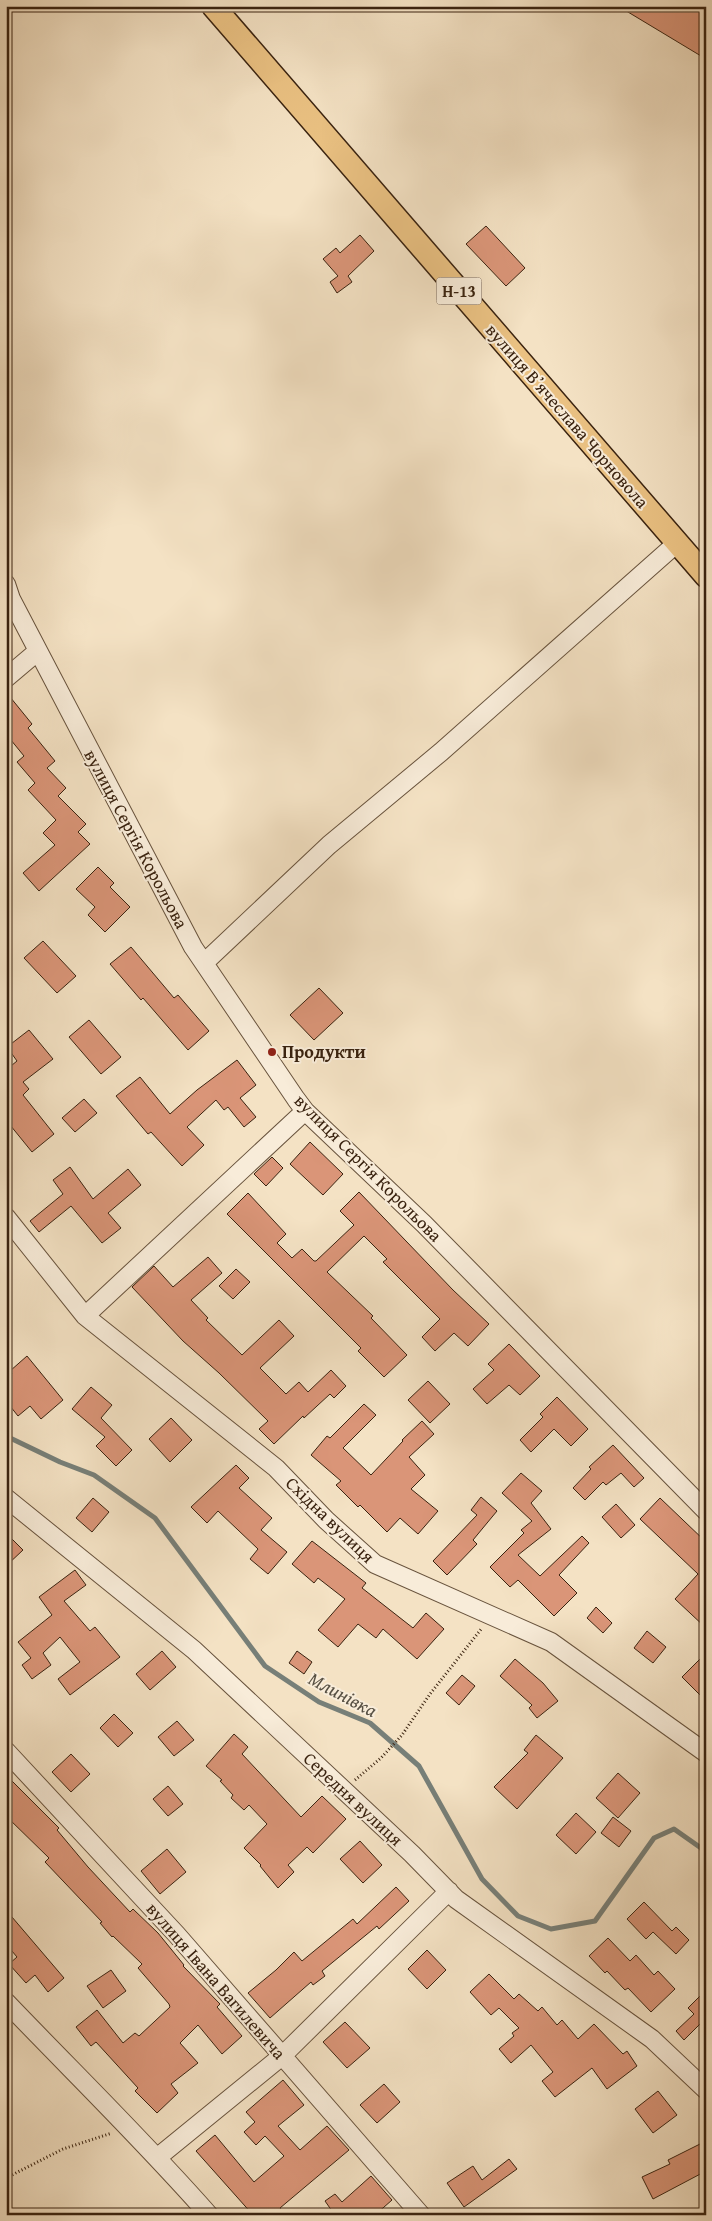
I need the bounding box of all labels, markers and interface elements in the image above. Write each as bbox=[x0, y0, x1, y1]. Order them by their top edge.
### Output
road number: Н-13 bbox=[436, 278, 482, 304]
street label: вулиця Вʼячеслава Чорновола bbox=[479, 317, 656, 514]
street label: вулиця Сергія Корольова bbox=[78, 744, 195, 934]
place label: Продукти bbox=[282, 1038, 366, 1065]
marker: Продукти bbox=[266, 1046, 278, 1058]
street label: вулиця Сергія Корольова bbox=[288, 1088, 449, 1248]
street label: Східна вулиця bbox=[280, 1470, 381, 1569]
water label: Млинівка bbox=[304, 1664, 382, 1724]
street label: Середня вулиця bbox=[297, 1745, 409, 1852]
street label: вулиця Івана Вагилевича bbox=[140, 1896, 293, 2066]

